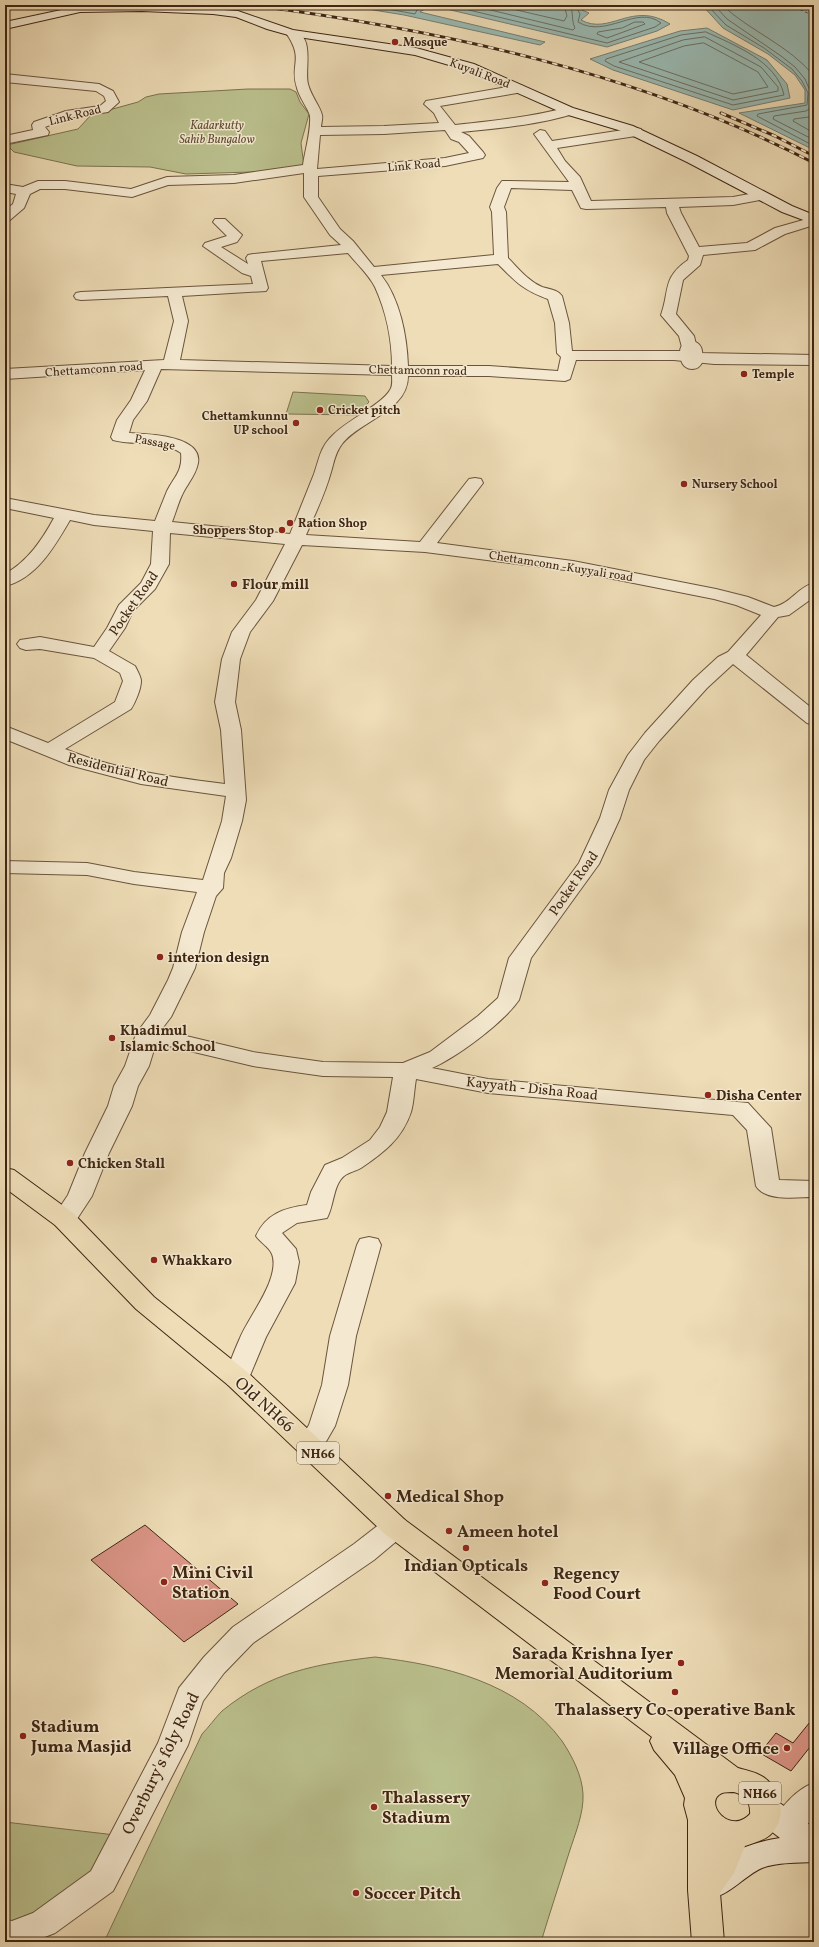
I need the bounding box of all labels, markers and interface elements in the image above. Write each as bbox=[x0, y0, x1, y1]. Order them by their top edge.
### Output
place label: Mosque bbox=[403, 35, 447, 51]
marker: Mosque bbox=[390, 37, 400, 47]
street label: Kuyali Road bbox=[447, 55, 512, 93]
street label: Link Road bbox=[47, 102, 103, 130]
park label: Kadarkutty Sahib Bungalow bbox=[179, 118, 255, 148]
street label: Link Road bbox=[387, 156, 442, 176]
street label: Chettamconn road bbox=[45, 359, 144, 381]
street label: Chettamconn road bbox=[369, 362, 467, 380]
place label: Temple bbox=[752, 367, 794, 383]
marker: Temple bbox=[739, 369, 749, 379]
place label: Cricket pitch bbox=[328, 403, 401, 419]
marker: Cricket pitch bbox=[315, 405, 325, 415]
place label: Chettamkunnu UP school bbox=[202, 409, 289, 439]
marker: Chettamkunnu UP school bbox=[291, 418, 301, 428]
street label: Passage bbox=[133, 431, 177, 455]
place label: Nursery School bbox=[692, 477, 778, 493]
marker: Nursery School bbox=[679, 479, 689, 489]
place label: Ration Shop bbox=[298, 516, 368, 532]
marker: Ration Shop bbox=[285, 518, 295, 528]
place label: Shoppers Stop bbox=[193, 523, 274, 539]
marker: Shoppers Stop bbox=[277, 525, 287, 535]
street label: Chettamconn -Kuyyali road bbox=[488, 548, 634, 586]
street label: Pocket Road bbox=[105, 568, 163, 640]
place label: Flour mill bbox=[242, 576, 309, 595]
marker: Flour mill bbox=[229, 579, 239, 589]
street label: Residential Road bbox=[65, 749, 170, 792]
street label: Pocket Road bbox=[545, 848, 603, 920]
place label: interion design bbox=[168, 949, 270, 968]
marker: interion design bbox=[155, 952, 165, 962]
place label: Khadimul Islamic School bbox=[120, 1022, 216, 1057]
marker: Khadimul Islamic School bbox=[107, 1033, 117, 1043]
street label: Kayyath - Disha Road bbox=[465, 1073, 599, 1106]
place label: Disha Center bbox=[716, 1087, 802, 1106]
marker: Disha Center bbox=[703, 1090, 713, 1100]
place label: Chicken Stall bbox=[78, 1155, 165, 1174]
marker: Chicken Stall bbox=[65, 1158, 75, 1168]
place label: Whakkaro bbox=[162, 1252, 232, 1271]
marker: Whakkaro bbox=[149, 1255, 159, 1265]
street label: Old NH66 bbox=[229, 1372, 299, 1438]
road number: NH66 bbox=[297, 1442, 339, 1464]
place label: Medical Shop bbox=[396, 1486, 504, 1509]
marker: Medical Shop bbox=[383, 1491, 393, 1501]
place label: Ameen hotel bbox=[457, 1521, 559, 1544]
marker: Ameen hotel bbox=[444, 1526, 454, 1536]
marker: Indian Opticals bbox=[461, 1543, 471, 1553]
place label: Indian Opticals bbox=[404, 1555, 528, 1578]
place label: Mini Civil Station bbox=[172, 1562, 253, 1605]
place label: Regency Food Court bbox=[553, 1563, 641, 1606]
marker: Mini Civil Station bbox=[159, 1577, 169, 1587]
marker: Regency Food Court bbox=[540, 1578, 550, 1588]
place label: Sarada Krishna Iyer Memorial Auditorium bbox=[495, 1643, 673, 1686]
marker: Sarada Krishna Iyer Memorial Auditorium bbox=[676, 1658, 686, 1668]
marker: Thalassery Co-operative Bank bbox=[670, 1687, 680, 1697]
street label: Overbury's foly Road bbox=[117, 1689, 206, 1839]
place label: Thalassery Co-operative Bank bbox=[554, 1699, 796, 1722]
place label: Stadium Juma Masjid bbox=[30, 1716, 132, 1759]
marker: Stadium Juma Masjid bbox=[18, 1731, 28, 1741]
place label: Village Office bbox=[672, 1738, 779, 1761]
marker: Village Office bbox=[782, 1743, 792, 1753]
road number: NH66 bbox=[739, 1782, 781, 1804]
place label: Thalassery Stadium bbox=[382, 1787, 471, 1830]
marker: Thalassery Stadium bbox=[369, 1802, 379, 1812]
place label: Soccer Pitch bbox=[364, 1883, 461, 1906]
marker: Soccer Pitch bbox=[351, 1888, 361, 1898]

